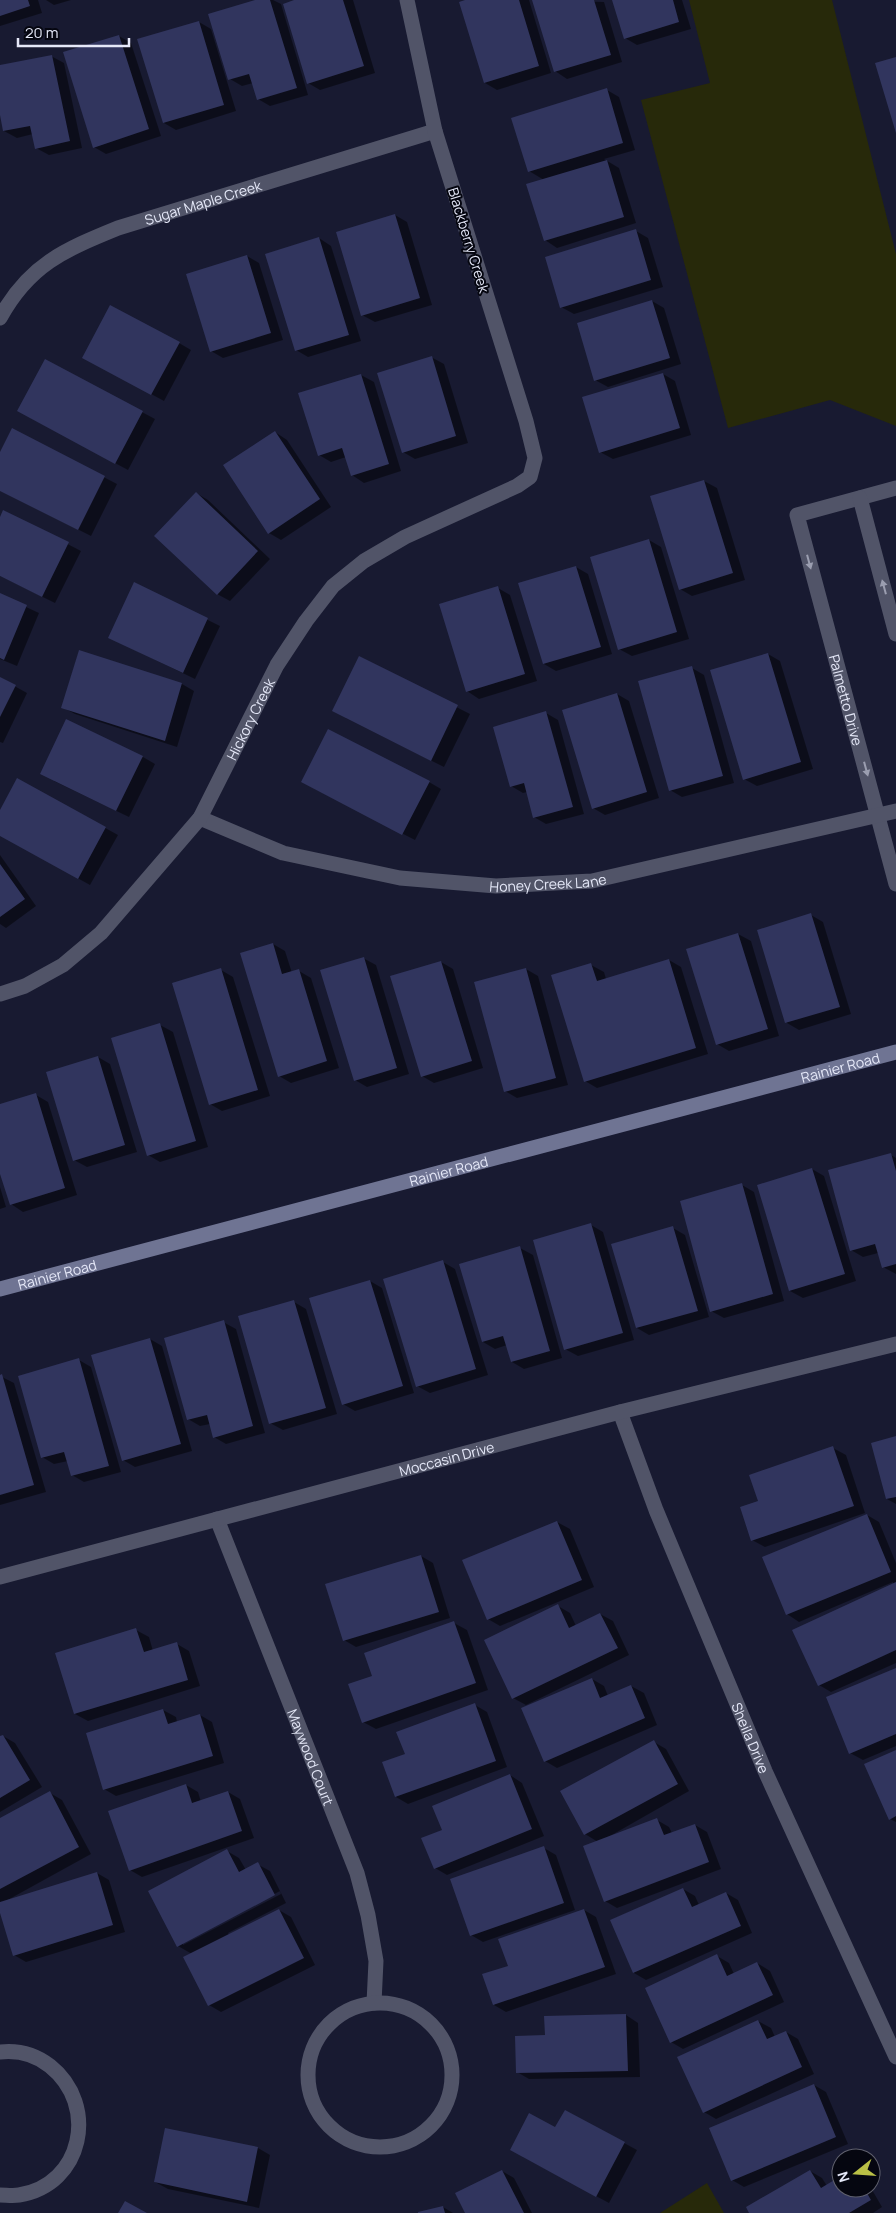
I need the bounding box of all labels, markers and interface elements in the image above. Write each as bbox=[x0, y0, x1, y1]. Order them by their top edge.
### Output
scale bar bbox=[18, 15, 129, 47]
text: 20 m bbox=[25, 22, 58, 43]
street label: Sugar Maple Creek bbox=[142, 175, 265, 229]
street label: Blackberry Creek bbox=[444, 185, 494, 296]
one-way arrow bbox=[806, 555, 814, 570]
one-way arrow bbox=[879, 580, 887, 595]
street label: Palmetto Drive bbox=[825, 652, 868, 747]
street label: Hickory Creek bbox=[221, 674, 279, 763]
one-way arrow bbox=[862, 762, 870, 777]
street label: Honey Creek Lane bbox=[489, 869, 608, 896]
street label: Rainier Road bbox=[799, 1047, 882, 1086]
street label: Rainier Road bbox=[407, 1151, 490, 1190]
street label: Rainier Road bbox=[16, 1254, 99, 1293]
street label: Moccasin Drive bbox=[397, 1436, 496, 1480]
street label: Sheila Drive bbox=[728, 1699, 774, 1776]
street label: Maywood Court bbox=[284, 1706, 339, 1808]
north arrow bbox=[831, 2148, 881, 2198]
text: N bbox=[833, 2169, 854, 2185]

